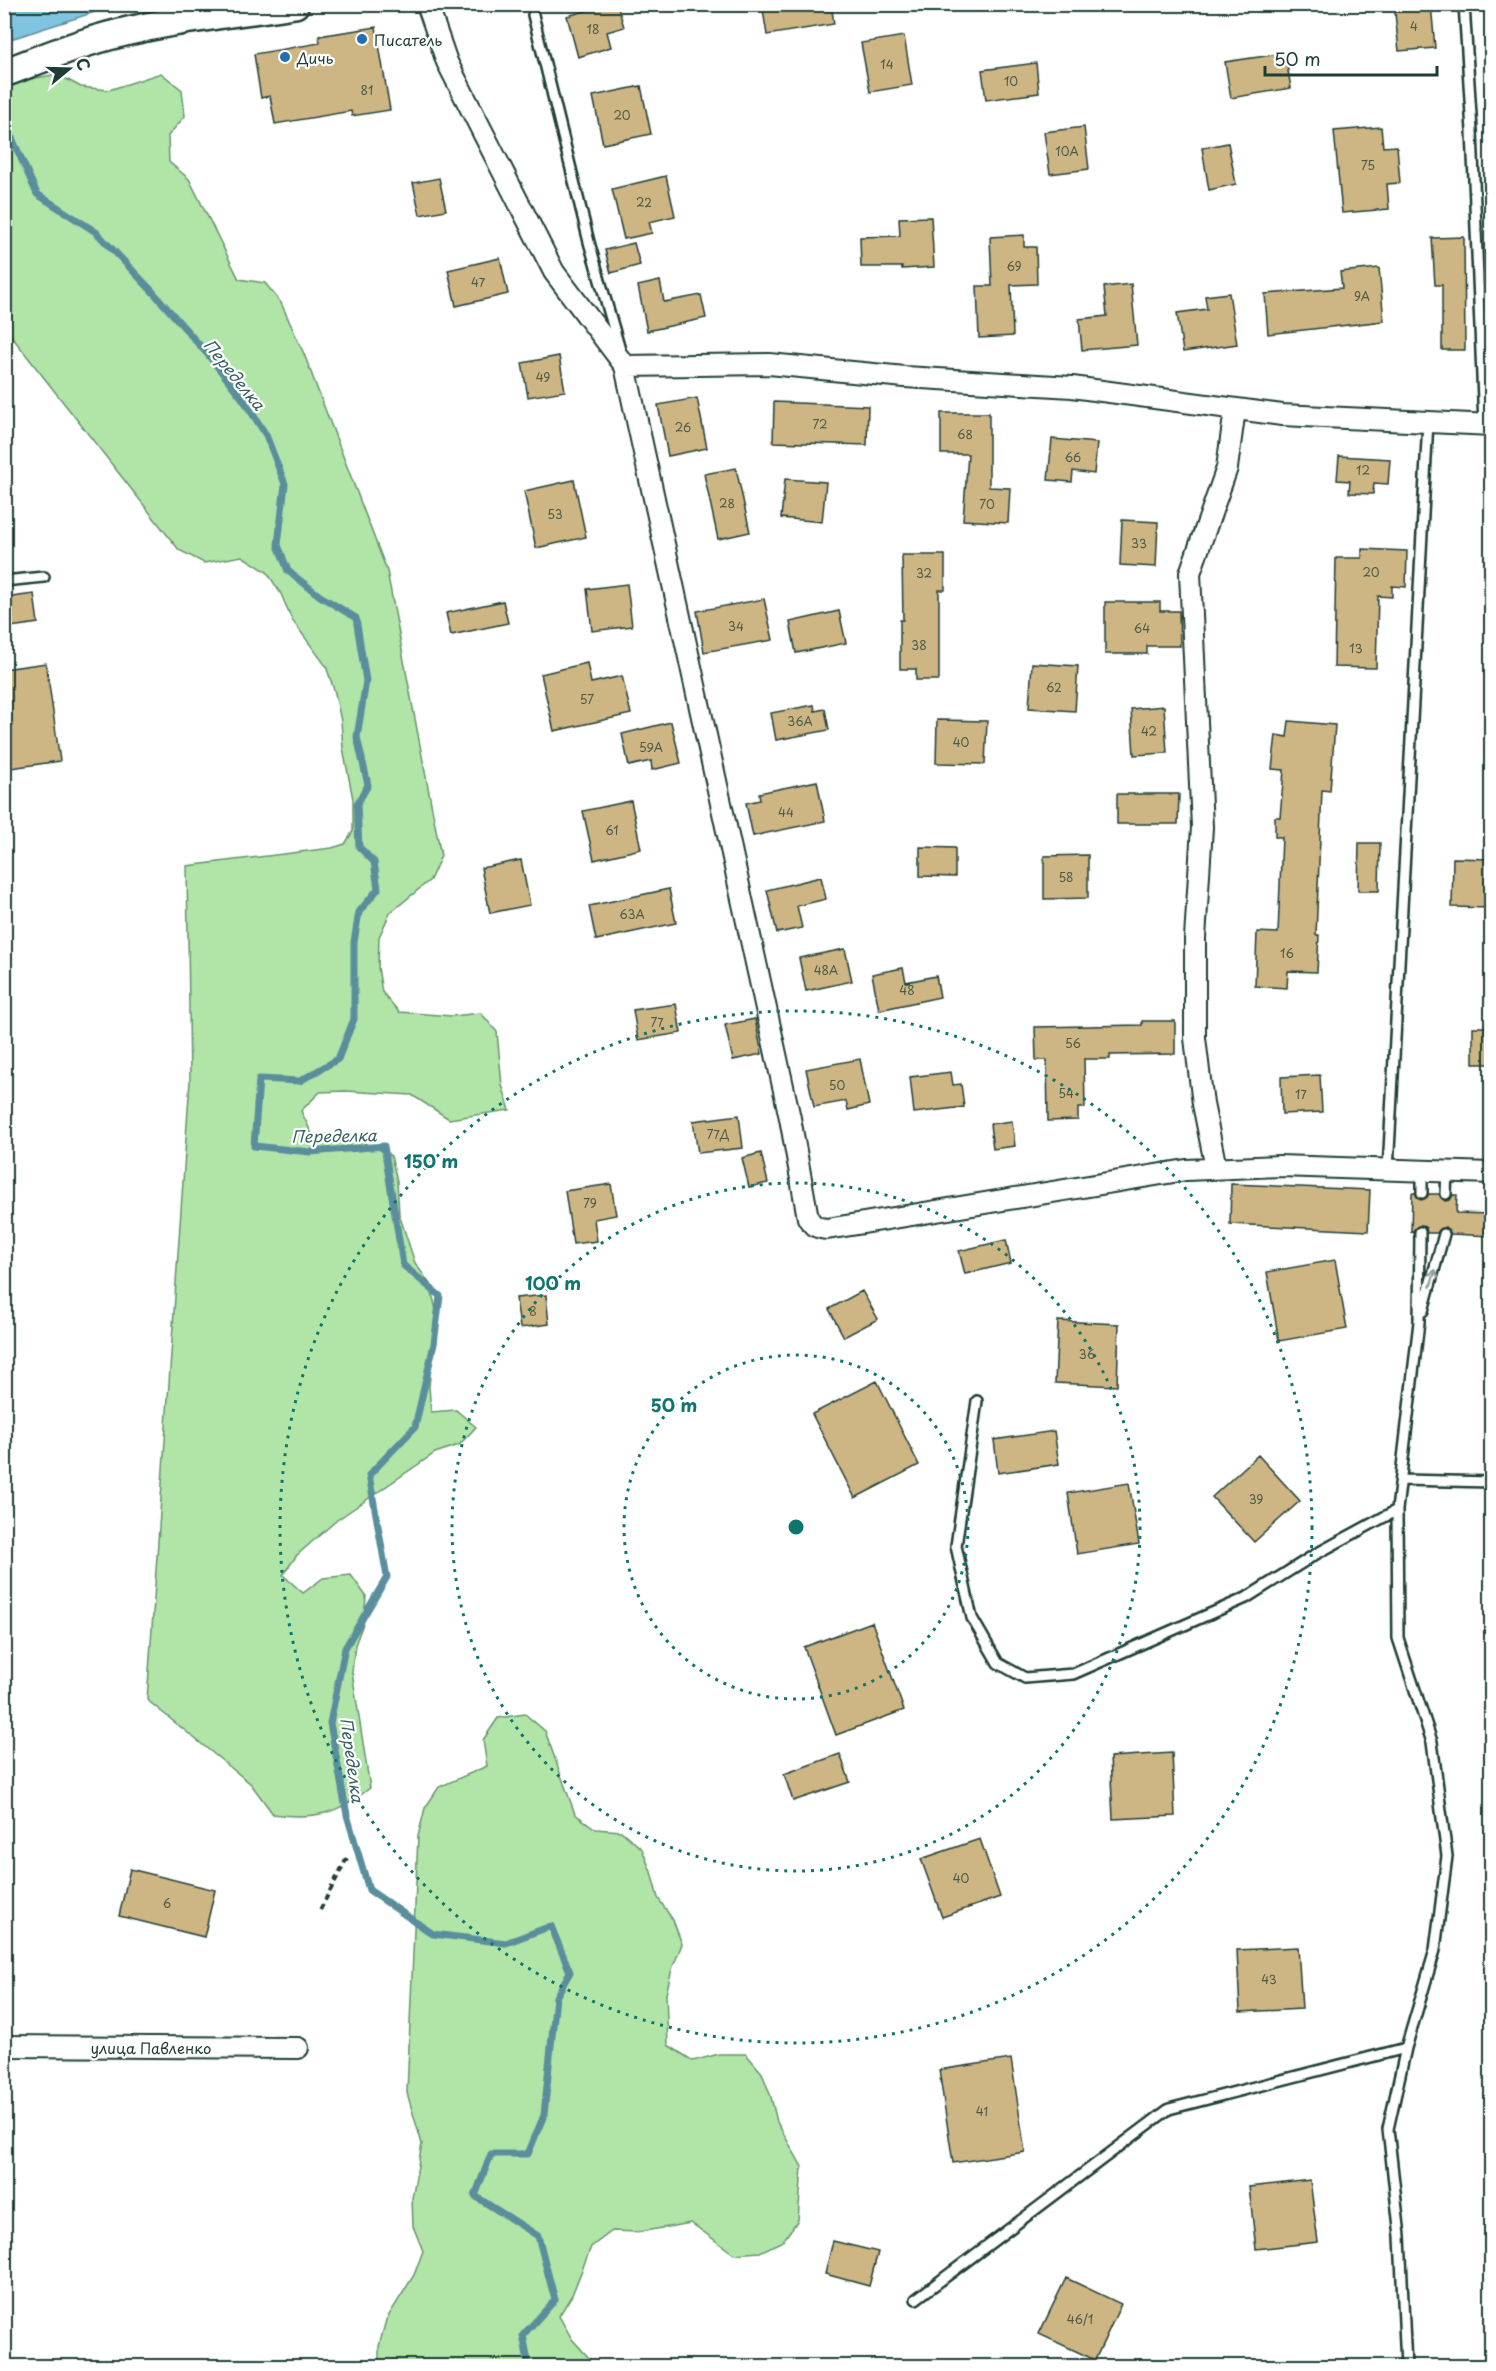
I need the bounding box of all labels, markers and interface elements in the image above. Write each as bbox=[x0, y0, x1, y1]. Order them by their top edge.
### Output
house number: 4 bbox=[1410, 17, 1418, 35]
house number: 18 bbox=[587, 20, 599, 38]
place label: Писатель bbox=[374, 28, 442, 51]
marker: Писатель bbox=[355, 32, 369, 46]
north arrow bbox=[39, 39, 99, 99]
scale bar bbox=[1265, 39, 1438, 77]
text: 50 m bbox=[1274, 45, 1321, 72]
place label: Дичь bbox=[296, 46, 334, 69]
marker: Дичь bbox=[278, 50, 292, 64]
text: С bbox=[71, 54, 97, 73]
house number: 14 bbox=[880, 55, 894, 73]
house number: 10 bbox=[1004, 72, 1018, 90]
house number: 81 bbox=[361, 81, 373, 99]
house number: 20 bbox=[613, 106, 631, 124]
house number: 10А bbox=[1055, 142, 1079, 160]
house number: 75 bbox=[1361, 156, 1375, 174]
house number: 22 bbox=[636, 193, 652, 211]
house number: 69 bbox=[1006, 257, 1022, 275]
house number: 47 bbox=[471, 273, 486, 291]
house number: 9А bbox=[1354, 287, 1370, 305]
water label: Переделка bbox=[199, 333, 272, 416]
house number: 49 bbox=[536, 368, 550, 386]
house number: 72 bbox=[812, 415, 828, 433]
house number: 26 bbox=[675, 418, 691, 436]
house number: 68 bbox=[957, 425, 973, 443]
house number: 66 bbox=[1065, 448, 1081, 466]
house number: 12 bbox=[1356, 461, 1370, 479]
house number: 28 bbox=[719, 494, 735, 512]
house number: 70 bbox=[979, 495, 995, 513]
house number: 53 bbox=[547, 505, 563, 523]
house number: 33 bbox=[1131, 534, 1147, 552]
house number: 20 bbox=[1362, 563, 1380, 581]
house number: 32 bbox=[916, 564, 932, 582]
house number: 34 bbox=[728, 617, 744, 635]
house number: 64 bbox=[1134, 619, 1150, 637]
house number: 38 bbox=[911, 636, 927, 654]
house number: 13 bbox=[1349, 639, 1363, 657]
house number: 62 bbox=[1046, 678, 1062, 696]
house number: 57 bbox=[580, 690, 594, 708]
house number: 36А bbox=[787, 712, 813, 730]
house number: 42 bbox=[1141, 722, 1157, 740]
house number: 40 bbox=[953, 733, 970, 751]
house number: 59А bbox=[639, 738, 663, 756]
house number: 44 bbox=[778, 803, 794, 821]
house number: 61 bbox=[605, 821, 619, 839]
house number: 58 bbox=[1058, 868, 1074, 886]
house number: 63А bbox=[619, 905, 645, 923]
house number: 16 bbox=[1280, 944, 1294, 962]
house number: 48А bbox=[814, 961, 838, 979]
house number: 48 bbox=[899, 981, 915, 999]
house number: 77 bbox=[650, 1013, 664, 1031]
house number: 56 bbox=[1065, 1034, 1081, 1052]
house number: 50 bbox=[829, 1076, 845, 1094]
house number: 54 bbox=[1058, 1084, 1074, 1102]
house number: 17 bbox=[1295, 1085, 1307, 1103]
water label: Переделка bbox=[291, 1122, 378, 1148]
house number: 77Д bbox=[707, 1125, 730, 1143]
text: 150 m bbox=[404, 1147, 458, 1174]
house number: 79 bbox=[583, 1194, 597, 1212]
text: 100 m bbox=[525, 1269, 581, 1296]
one-way arrow bbox=[1428, 1269, 1439, 1288]
house number: 8 bbox=[529, 1302, 537, 1320]
house number: 36 bbox=[1079, 1345, 1095, 1363]
text: 50 m bbox=[651, 1391, 697, 1418]
house number: 39 bbox=[1249, 1490, 1263, 1508]
centre of rings bbox=[786, 1517, 806, 1537]
water label: Переделка bbox=[335, 1716, 371, 1805]
house number: 40 bbox=[953, 1869, 970, 1887]
house number: 6 bbox=[163, 1894, 171, 1912]
house number: 43 bbox=[1261, 1970, 1277, 1988]
street label: улица Павленко bbox=[90, 2036, 212, 2059]
house number: 41 bbox=[976, 2102, 988, 2120]
house number: 46/1 bbox=[1067, 2310, 1093, 2328]

